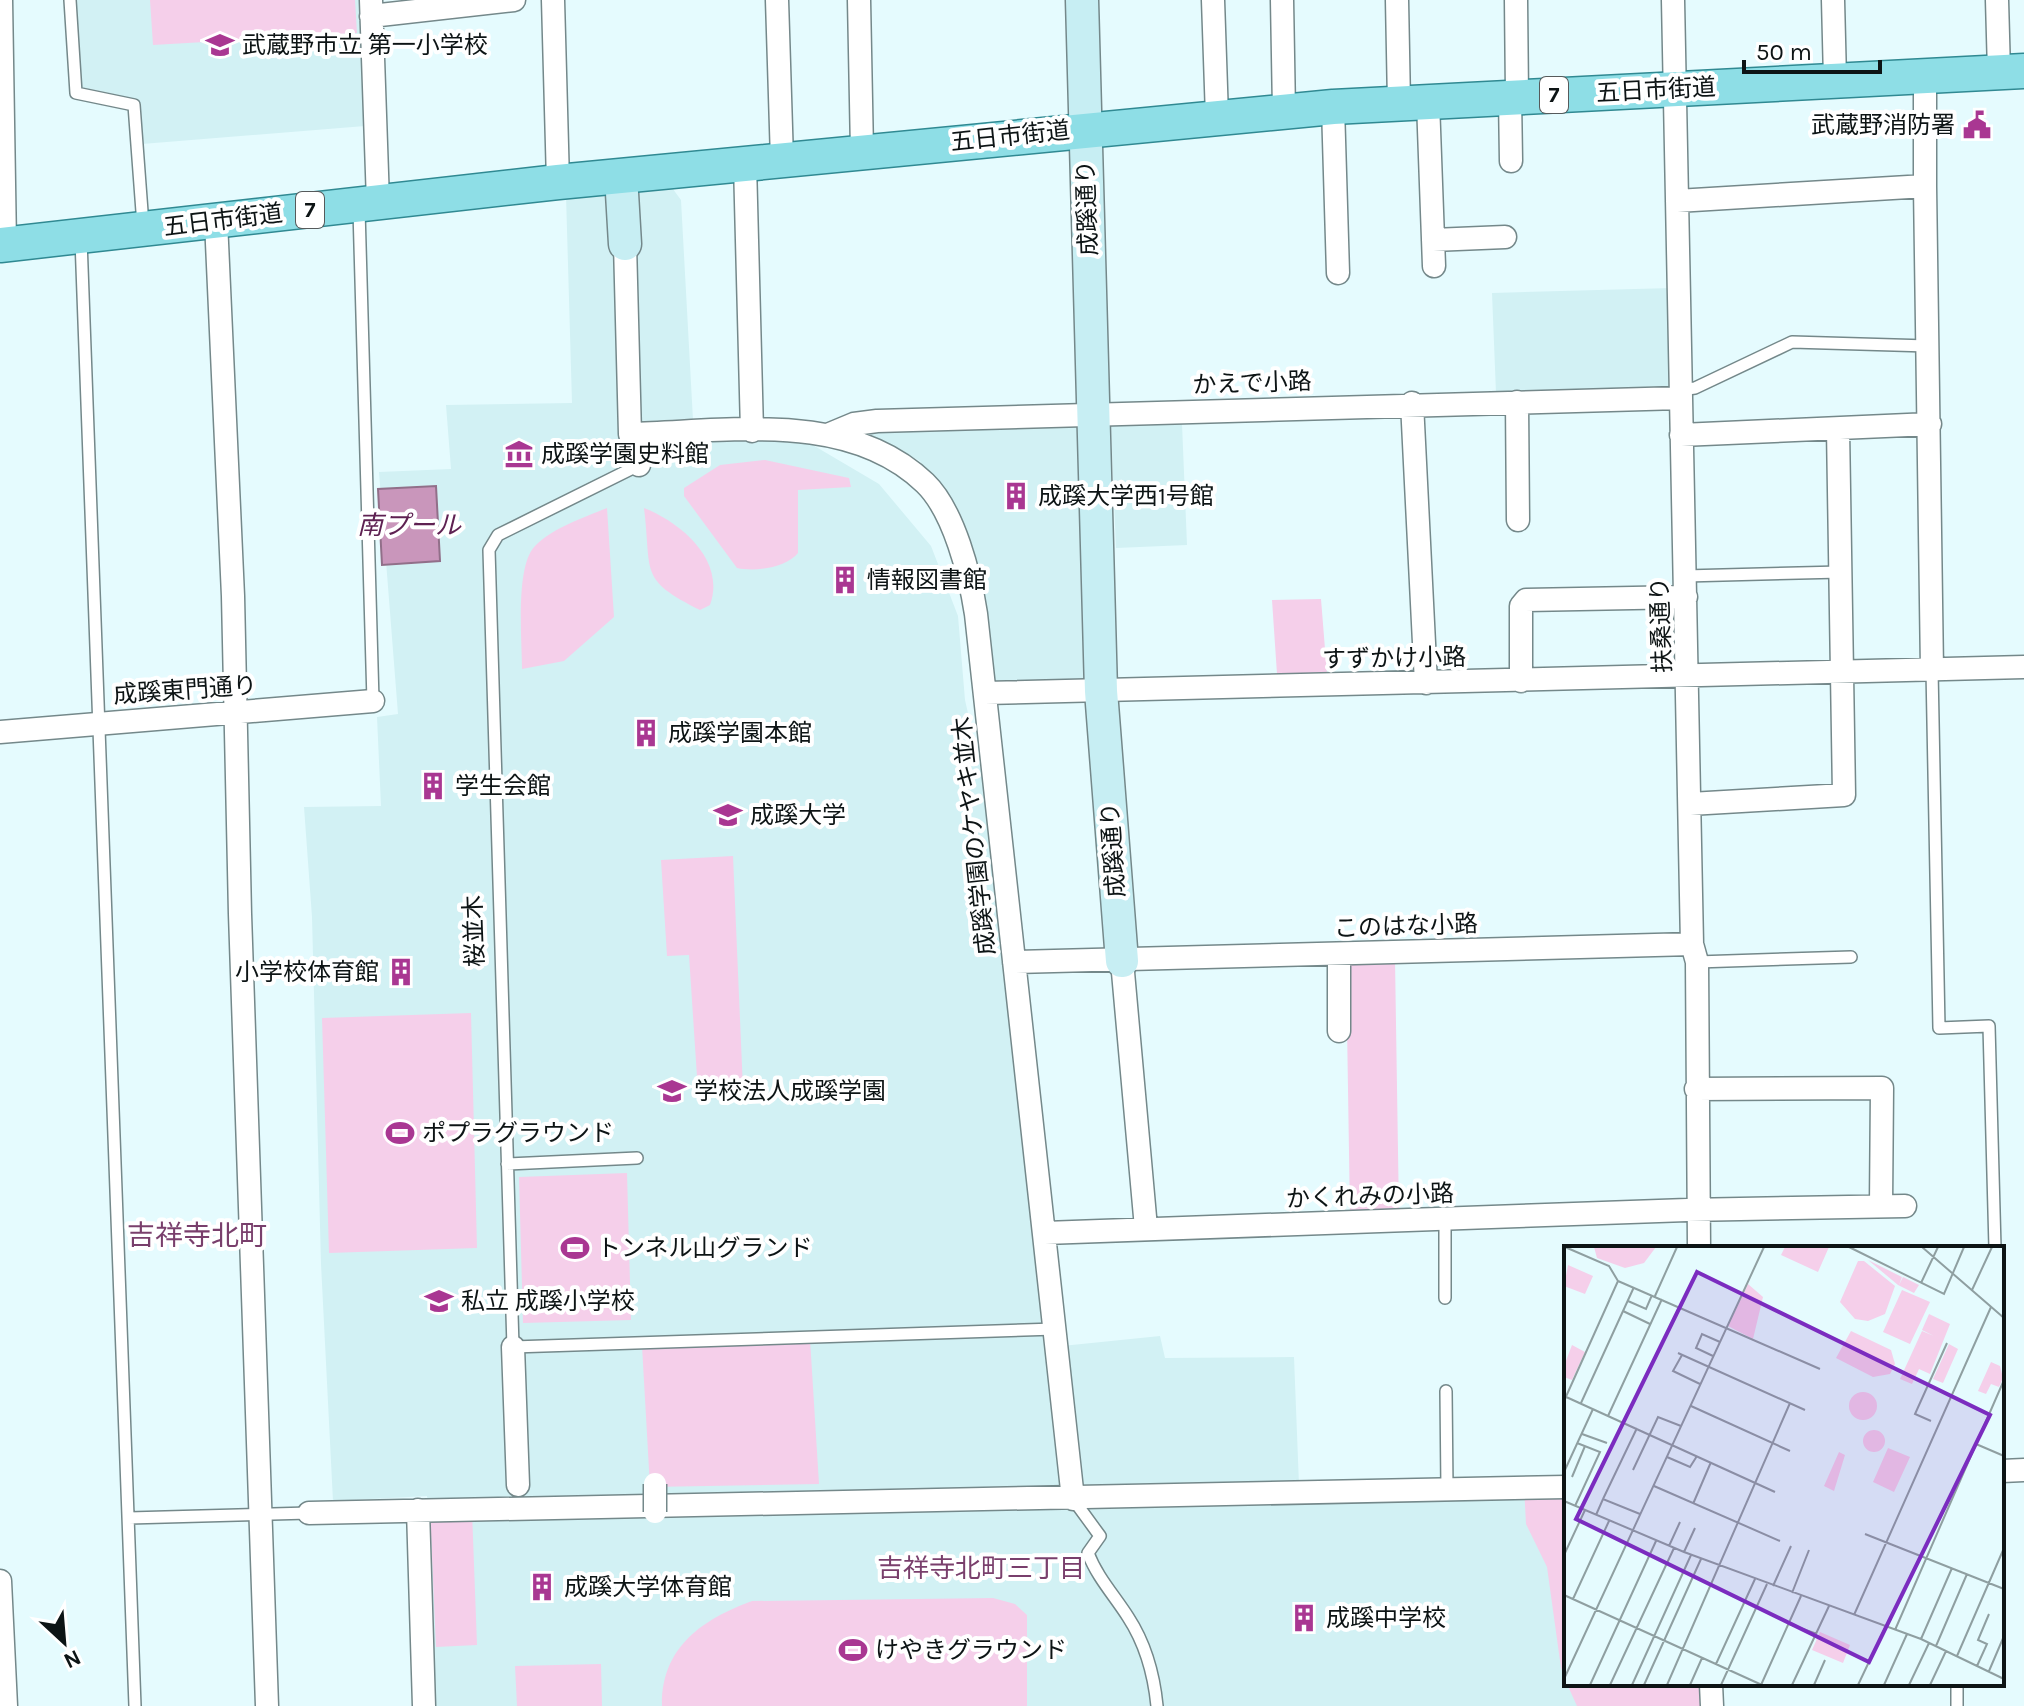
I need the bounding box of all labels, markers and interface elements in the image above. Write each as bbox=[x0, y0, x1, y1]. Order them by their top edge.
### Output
scale bar bbox=[1744, 24, 1880, 74]
school or university icon: 武蔵野市立 第一小学校 bbox=[205, 30, 235, 60]
place label: 武蔵野市立 第一小学校 bbox=[242, 31, 488, 59]
text: 50 m bbox=[1756, 38, 1812, 66]
street label: 五日市街道 bbox=[1595, 73, 1717, 107]
road number: 7 bbox=[1540, 77, 1568, 113]
public building icon: 武蔵野消防署 bbox=[1962, 110, 1992, 140]
place label: 武蔵野消防署 bbox=[1811, 111, 1955, 139]
street label: 五日市街道 bbox=[949, 116, 1071, 156]
street label: 成蹊通り bbox=[1071, 160, 1103, 256]
road number: 7 bbox=[296, 192, 324, 228]
street label: 五日市街道 bbox=[162, 199, 284, 241]
street label: かえで小路 bbox=[1192, 367, 1312, 399]
museum icon: 成蹊学園史料館 bbox=[504, 439, 534, 469]
place label: 成蹊学園史料館 bbox=[541, 440, 709, 468]
building icon: 成蹊大学西1号館 bbox=[1001, 481, 1031, 511]
place label: 成蹊大学西1号館 bbox=[1038, 482, 1214, 510]
water label: 南プール bbox=[357, 510, 462, 541]
building icon: 情報図書館 bbox=[830, 565, 860, 595]
place label: 情報図書館 bbox=[867, 566, 987, 594]
street label: 扶桑通り bbox=[1645, 577, 1677, 673]
street label: すずかけ小路 bbox=[1322, 643, 1466, 673]
street label: 成蹊東門通り bbox=[112, 671, 258, 709]
street label: 成蹊学園のケヤキ並木 bbox=[948, 715, 1000, 957]
building icon: 成蹊学園本館 bbox=[631, 718, 661, 748]
place label: 成蹊学園本館 bbox=[668, 719, 812, 747]
building icon: 学生会館 bbox=[418, 771, 448, 801]
place label: 学生会館 bbox=[455, 772, 551, 800]
school or university icon: 成蹊大学 bbox=[713, 800, 743, 830]
place label: 成蹊大学 bbox=[750, 801, 846, 829]
street label: 成蹊通り bbox=[1096, 801, 1130, 899]
street label: 桜並木 bbox=[459, 895, 489, 967]
street label: このはな小路 bbox=[1334, 909, 1478, 943]
building icon: 小学校体育館 bbox=[386, 957, 416, 987]
place label: 小学校体育館 bbox=[235, 958, 379, 986]
school or university icon: 学校法人成蹊学園 bbox=[657, 1076, 687, 1106]
place label: 学校法人成蹊学園 bbox=[694, 1077, 886, 1105]
sports icon: ポプラグラウンド bbox=[385, 1118, 415, 1148]
place label: ポプラグラウンド bbox=[422, 1119, 614, 1147]
street label: かくれみの小路 bbox=[1286, 1179, 1454, 1213]
district label: 吉祥寺北町 bbox=[127, 1219, 267, 1252]
sports icon: トンネル山グランド bbox=[560, 1233, 590, 1263]
place label: トンネル山グランド bbox=[597, 1234, 813, 1262]
inset map bbox=[1564, 1246, 2004, 1686]
school or university icon: 私立 成蹊小学校 bbox=[424, 1286, 454, 1316]
place label: 私立 成蹊小学校 bbox=[461, 1287, 635, 1315]
district label: 吉祥寺北町三丁目 bbox=[877, 1553, 1085, 1584]
building icon: 成蹊大学体育館 bbox=[527, 1572, 557, 1602]
place label: 成蹊大学体育館 bbox=[564, 1573, 732, 1601]
north arrow bbox=[24, 1602, 104, 1682]
building icon: 成蹊中学校 bbox=[1289, 1603, 1319, 1633]
place label: 成蹊中学校 bbox=[1326, 1604, 1446, 1632]
sports icon: けやきグラウンド bbox=[838, 1635, 868, 1665]
place label: けやきグラウンド bbox=[875, 1636, 1067, 1664]
text: N bbox=[60, 1644, 85, 1674]

